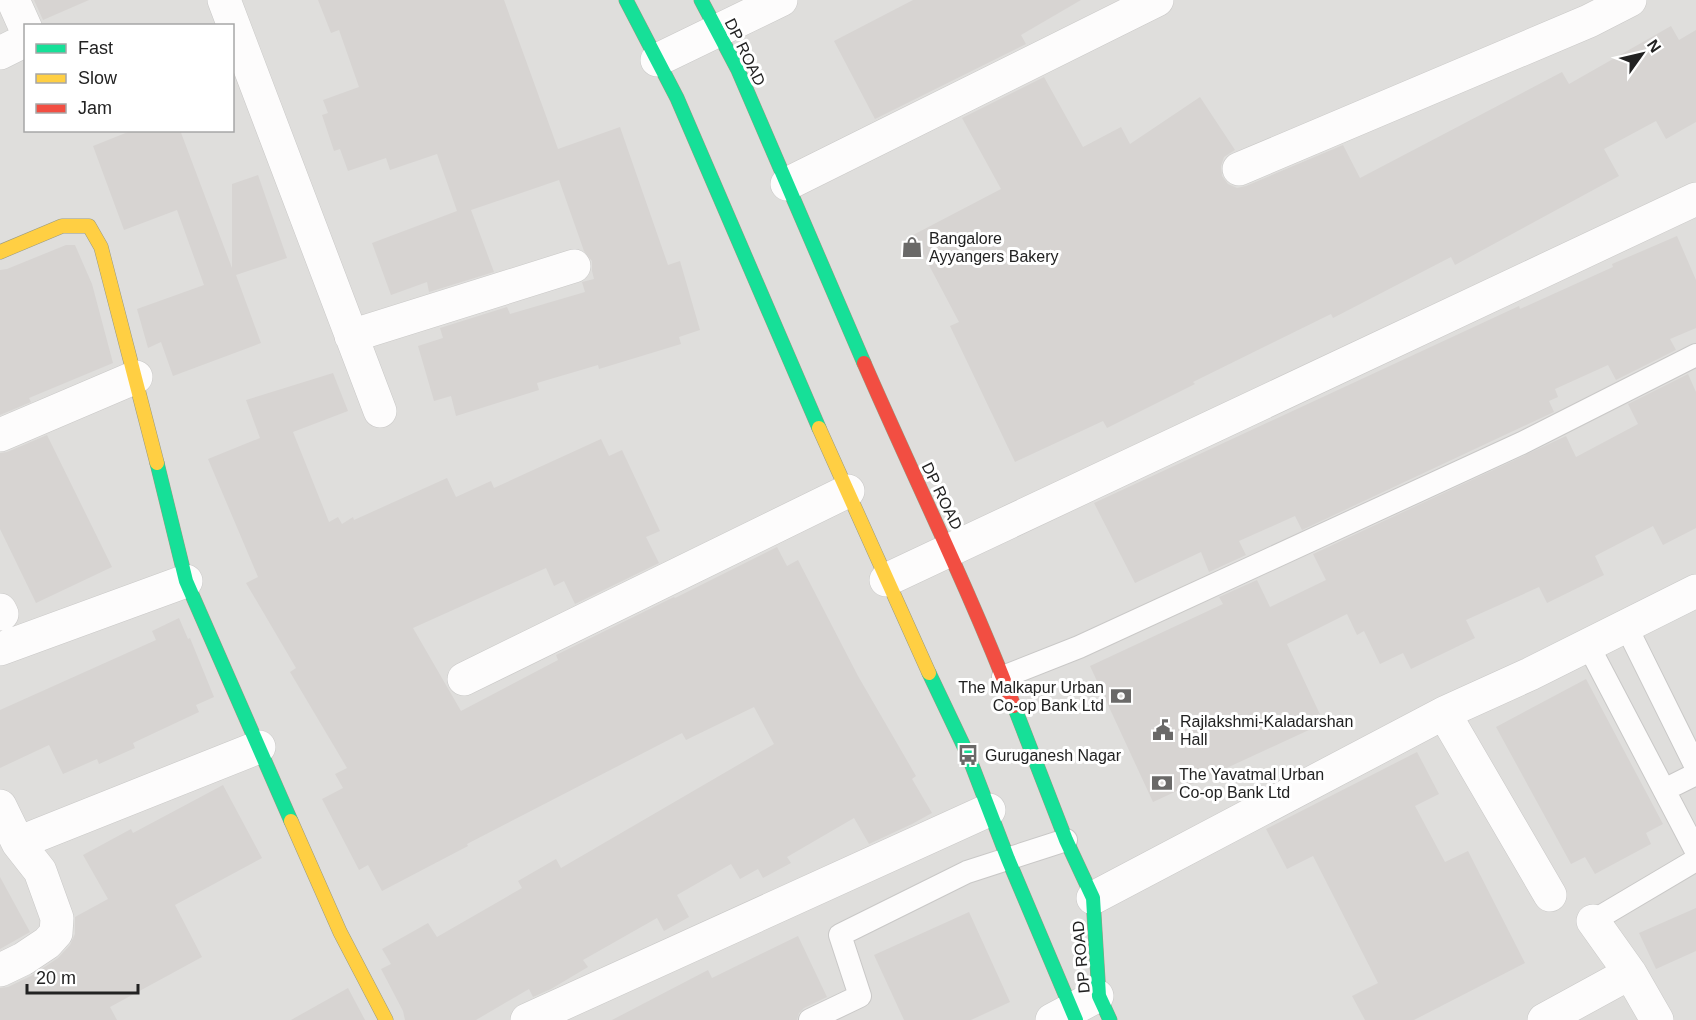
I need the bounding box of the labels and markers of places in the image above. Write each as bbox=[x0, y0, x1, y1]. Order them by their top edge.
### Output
place label: Bangalore Ayyangers Bakery bbox=[929, 230, 1059, 265]
shop icon: Bangalore Ayyangers Bakery bbox=[900, 235, 924, 259]
place label: The Malkapur Urban Co-op Bank Ltd bbox=[958, 679, 1104, 714]
bank icon: The Malkapur Urban Co-op Bank Ltd bbox=[1109, 684, 1133, 708]
place label: Rajlakshmi-Kaladarshan Hall bbox=[1180, 713, 1353, 748]
public building icon: Rajlakshmi-Kaladarshan Hall bbox=[1151, 718, 1175, 742]
bus stop icon: Guruganesh Nagar bbox=[956, 743, 980, 767]
place label: Guruganesh Nagar bbox=[985, 747, 1122, 764]
place label: The Yavatmal Urban Co-op Bank Ltd bbox=[1179, 766, 1324, 801]
bank icon: The Yavatmal Urban Co-op Bank Ltd bbox=[1150, 771, 1174, 795]

